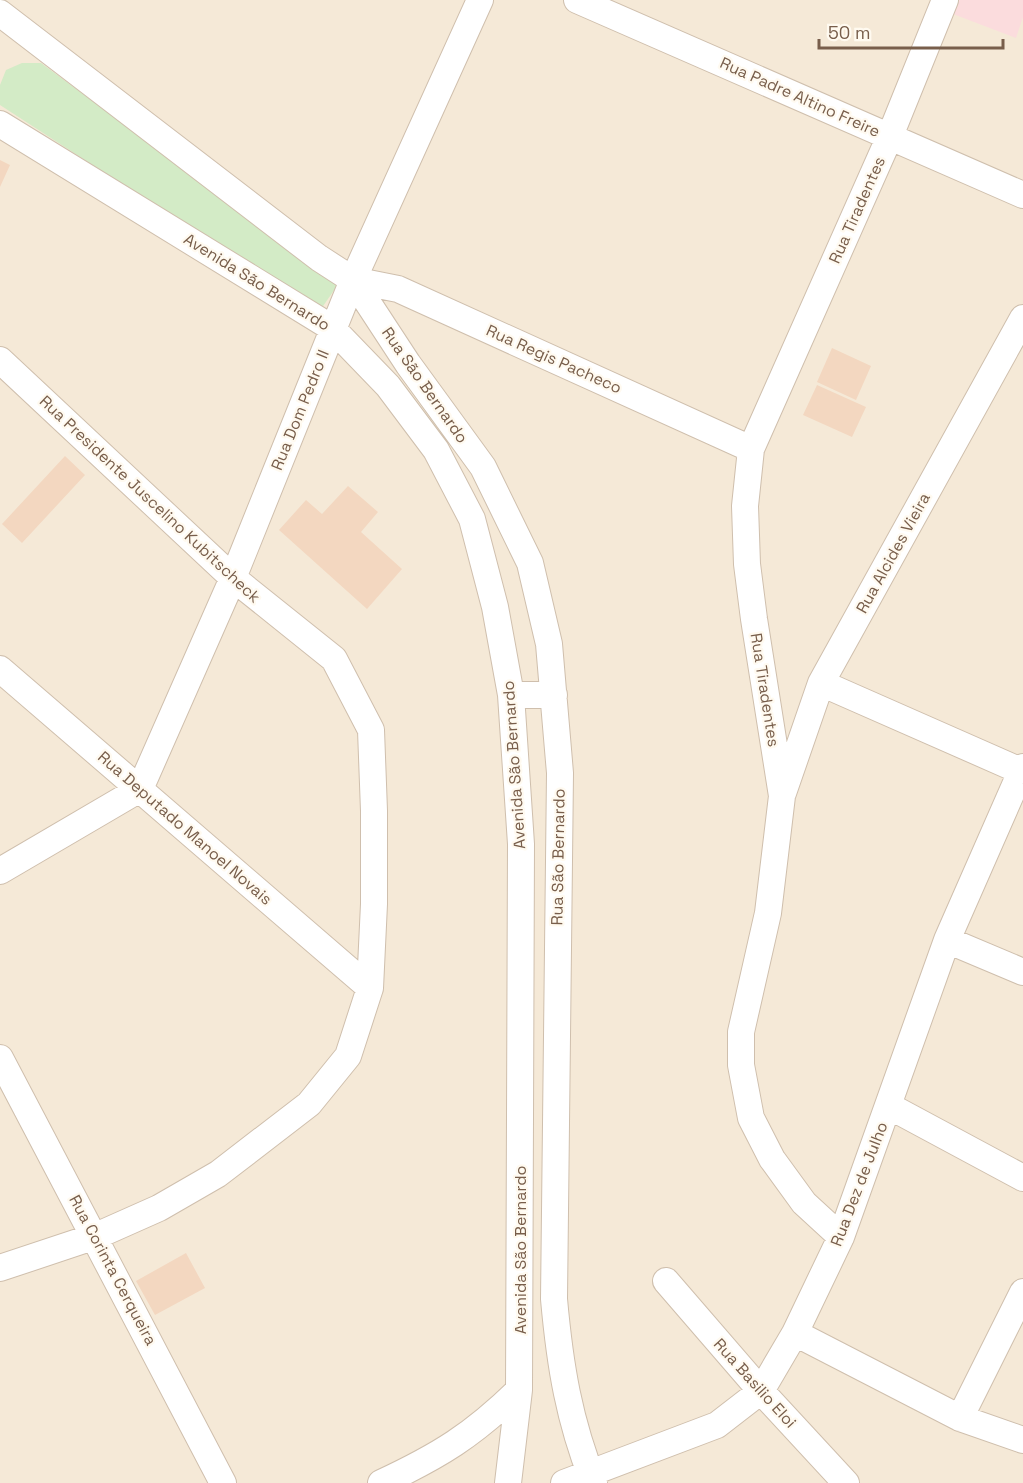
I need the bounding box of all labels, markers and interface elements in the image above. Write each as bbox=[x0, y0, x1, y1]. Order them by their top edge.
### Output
scale bar bbox=[819, 12, 1004, 50]
text: 50 m bbox=[828, 21, 870, 44]
street label: Rua Padre Altino Freire bbox=[717, 52, 883, 142]
street label: Rua Tiradentes bbox=[824, 153, 890, 267]
street label: Avenida São Bernardo bbox=[180, 228, 334, 336]
street label: Rua Regis Pacheco bbox=[483, 320, 625, 398]
street label: Rua São Bernardo bbox=[377, 323, 473, 447]
street label: Rua Dom Pedro II bbox=[266, 347, 334, 473]
street label: Rua Presidente Juscelino Kubitscheck bbox=[35, 391, 265, 607]
street label: Rua Alcides Vieira bbox=[851, 489, 935, 617]
street label: Rua Tiradentes bbox=[746, 632, 784, 748]
street label: Avenida São Bernardo bbox=[498, 680, 530, 850]
street label: Rua Deputado Manoel Novais bbox=[93, 746, 277, 910]
street label: Rua São Bernardo bbox=[546, 788, 570, 926]
street label: Rua Dez de Julho bbox=[826, 1119, 892, 1249]
street label: Avenida São Bernardo bbox=[510, 1166, 531, 1334]
street label: Rua Corinta Cerqueira bbox=[64, 1191, 162, 1349]
street label: Rua Basilio Eloi bbox=[709, 1334, 801, 1432]

